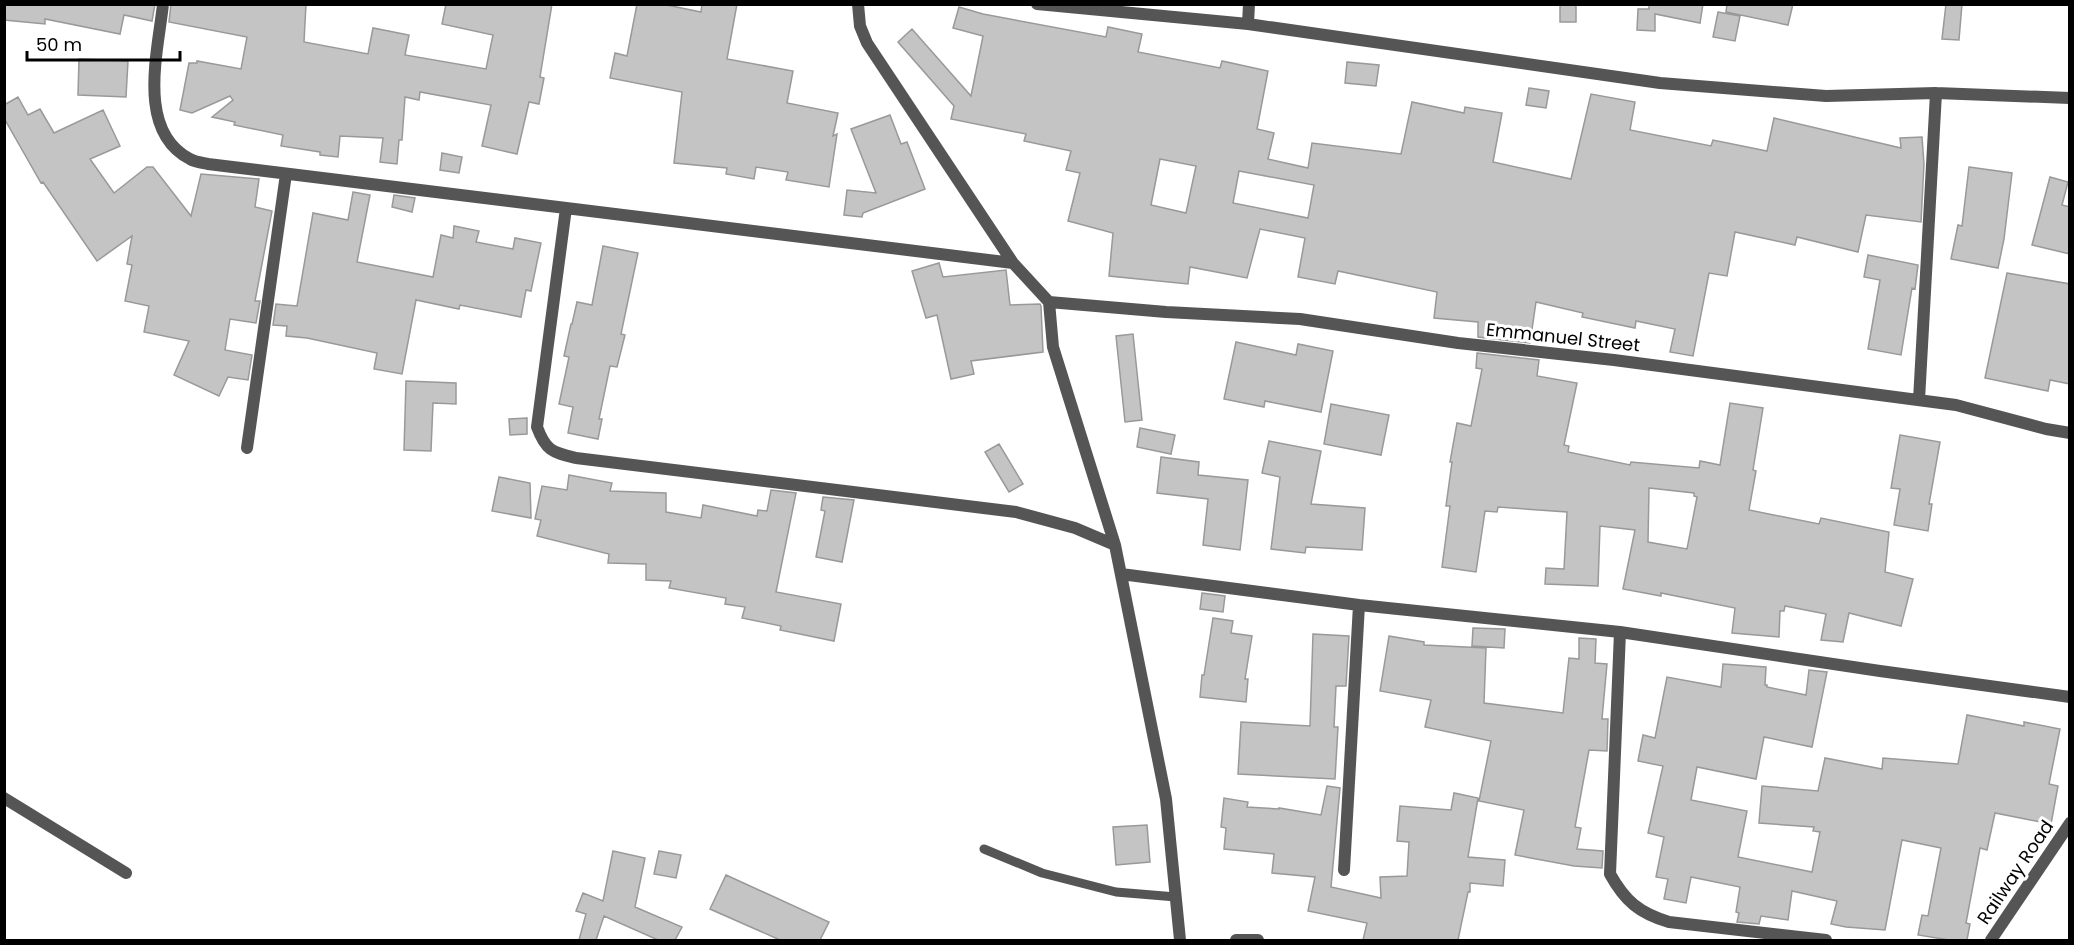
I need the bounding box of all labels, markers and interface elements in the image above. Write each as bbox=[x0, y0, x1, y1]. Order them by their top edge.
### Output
scale bar bbox=[27, 24, 180, 62]
text: 50 m bbox=[36, 32, 82, 57]
street label: Emmanuel Street bbox=[1485, 316, 1641, 358]
street label: Railway Road bbox=[1971, 815, 2059, 929]

